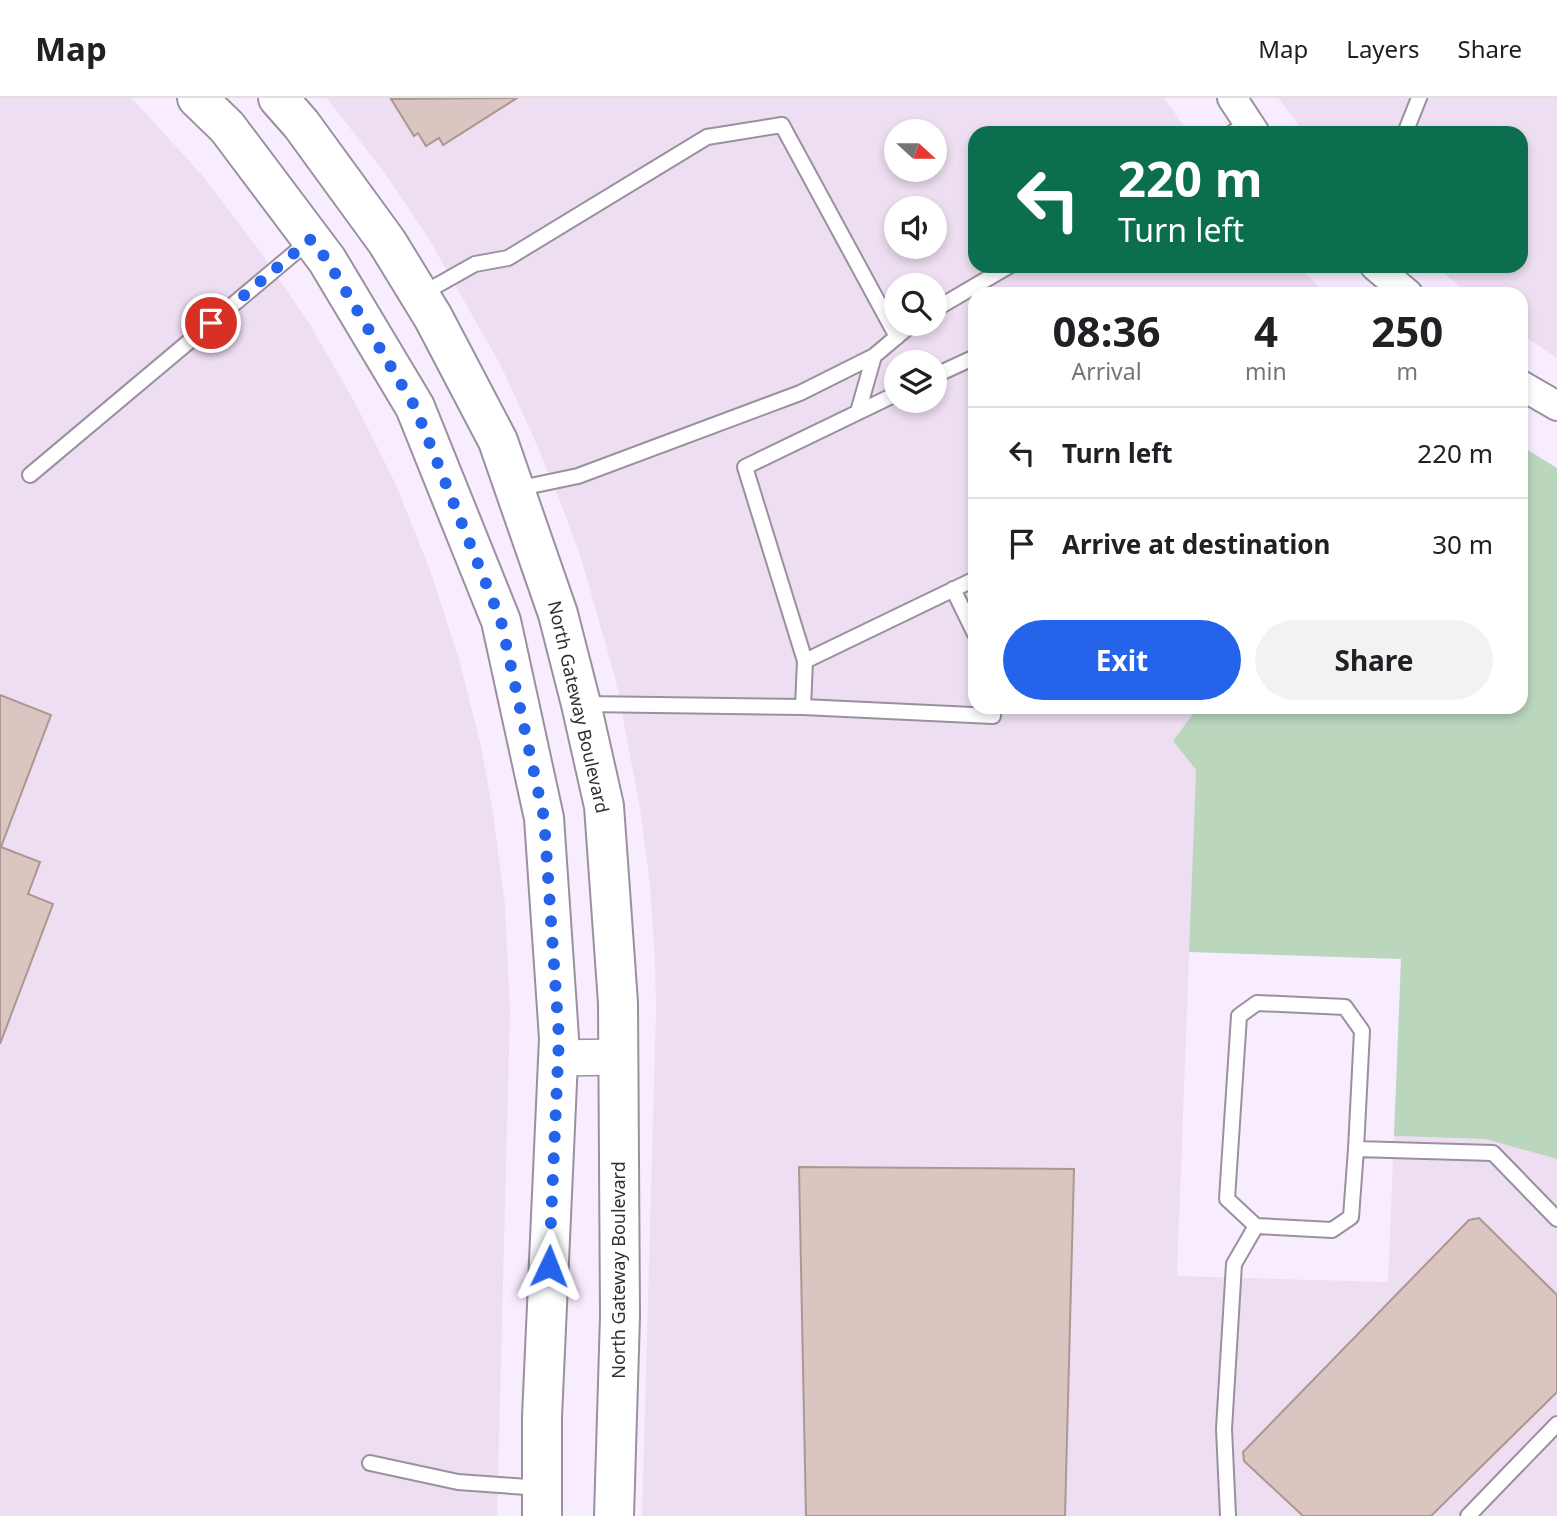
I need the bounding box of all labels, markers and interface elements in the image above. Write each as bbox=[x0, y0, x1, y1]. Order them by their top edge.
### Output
text: Map bbox=[35, 26, 107, 71]
text: Map bbox=[1258, 32, 1308, 65]
text: Layers bbox=[1346, 32, 1420, 65]
text: Share bbox=[1458, 32, 1522, 65]
north arrow bbox=[884, 119, 947, 182]
map controls bbox=[884, 119, 947, 413]
text: 220 m bbox=[1118, 145, 1263, 211]
icon: left bbox=[1003, 154, 1094, 245]
button: sound bbox=[884, 196, 947, 259]
text: Turn left bbox=[1118, 208, 1244, 251]
button: search bbox=[884, 273, 947, 336]
pin bbox=[181, 293, 241, 353]
text: 08:36 bbox=[1053, 302, 1160, 359]
text: 4 bbox=[1254, 302, 1278, 359]
text: 250 bbox=[1371, 302, 1443, 359]
icon: arrive bbox=[192, 304, 230, 342]
button: layers bbox=[884, 350, 947, 413]
text: Arrival bbox=[1071, 355, 1142, 387]
text: min bbox=[1245, 355, 1287, 387]
text: m bbox=[1397, 355, 1418, 387]
icon: left bbox=[1003, 434, 1041, 472]
text: Turn left bbox=[1062, 435, 1173, 471]
text: 220 m bbox=[1417, 435, 1493, 471]
icon: arrive bbox=[1003, 525, 1041, 563]
text: Arrive at destination bbox=[1062, 526, 1331, 562]
text: 30 m bbox=[1432, 526, 1493, 562]
street label: North Gateway Boulevard bbox=[543, 598, 615, 815]
button: Exit bbox=[1003, 620, 1241, 700]
button: Share bbox=[1255, 620, 1493, 700]
street label: North Gateway Boulevard bbox=[606, 1161, 630, 1379]
position arrow bbox=[512, 1229, 586, 1303]

